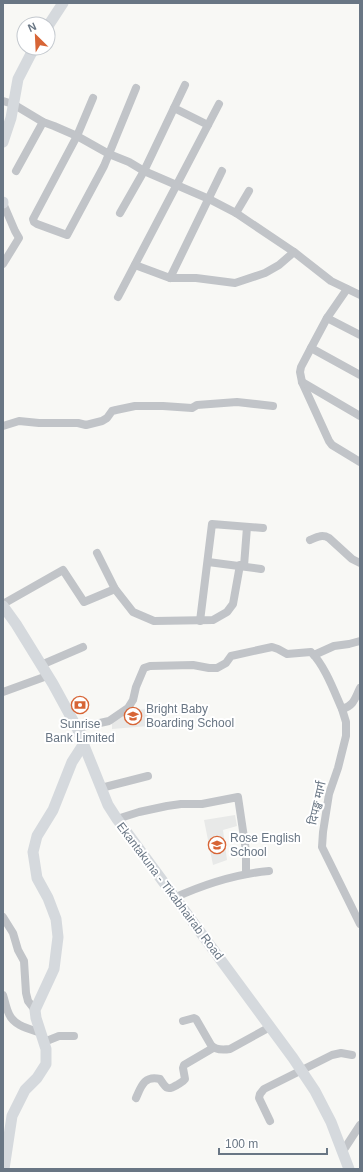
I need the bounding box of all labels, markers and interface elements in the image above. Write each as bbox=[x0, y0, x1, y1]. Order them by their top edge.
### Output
north arrow bbox=[16, 16, 56, 56]
text: N bbox=[26, 20, 38, 34]
bank icon: Sunrise Bank Limited bbox=[70, 695, 90, 715]
place label: Bright Baby Boarding School bbox=[146, 702, 234, 730]
school or university icon: Bright Baby Boarding School bbox=[123, 706, 143, 726]
place label: Sunrise Bank Limited bbox=[45, 717, 115, 745]
street label: दिपङ्ख मार्ग bbox=[304, 779, 329, 826]
street label: Ekantakuna - Tikabhairab Road bbox=[114, 820, 226, 962]
place label: Rose English School bbox=[230, 831, 301, 859]
school or university icon: Rose English School bbox=[207, 835, 227, 855]
scale bar bbox=[219, 1130, 327, 1156]
text: 100 m bbox=[225, 1137, 258, 1151]

